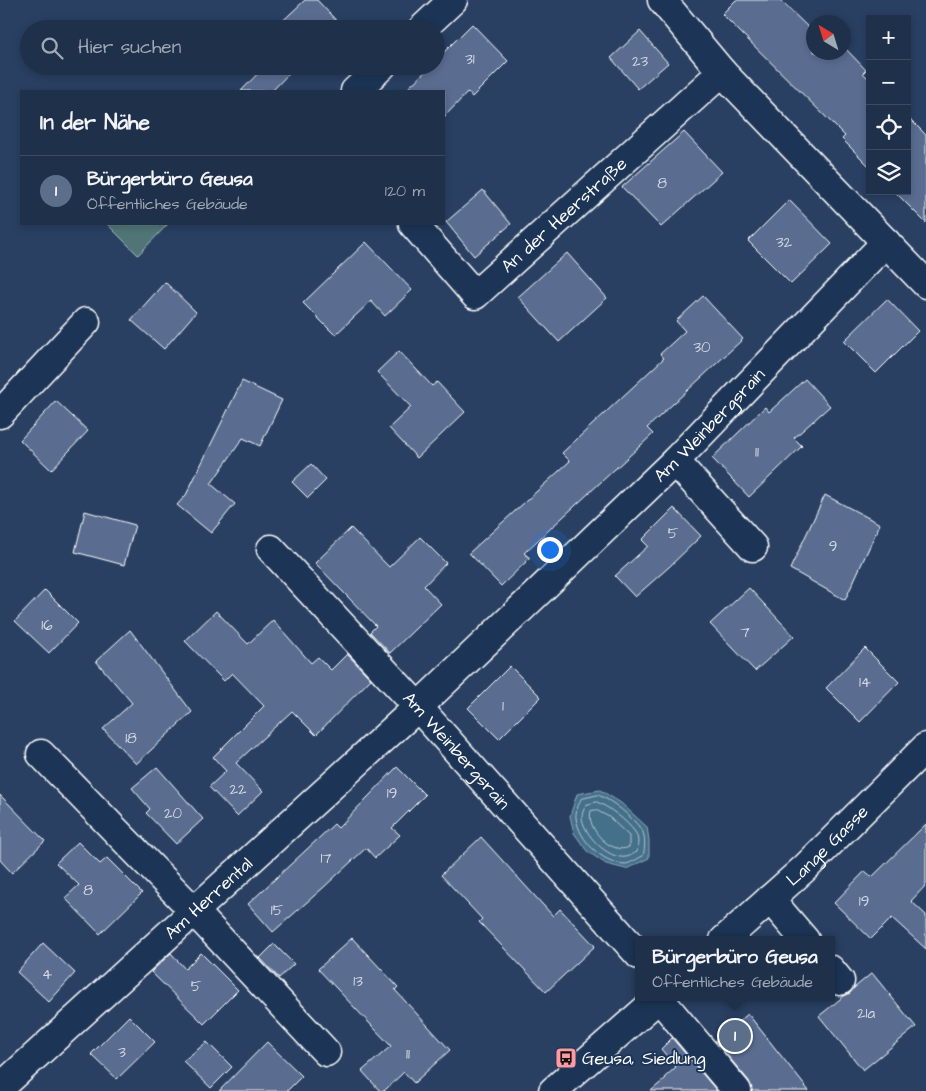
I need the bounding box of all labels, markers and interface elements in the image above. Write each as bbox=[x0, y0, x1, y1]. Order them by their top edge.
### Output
north arrow bbox=[806, 15, 851, 60]
map controls bbox=[866, 15, 911, 195]
button: + bbox=[866, 15, 911, 60]
search box bbox=[20, 20, 445, 75]
icon: search bbox=[38, 34, 66, 62]
text: Hier suchen bbox=[78, 34, 181, 61]
house number: 31 bbox=[465, 49, 475, 70]
house number: 23 bbox=[632, 51, 648, 72]
button: − bbox=[866, 60, 911, 105]
button: locate bbox=[866, 105, 911, 150]
text: In der Nähe bbox=[40, 108, 150, 137]
button: layers bbox=[866, 150, 911, 195]
street label: An der Heerstraße bbox=[495, 151, 633, 278]
text: Bürgerbüro Geusa bbox=[87, 166, 253, 193]
house number: 8 bbox=[657, 173, 667, 194]
text: 1 bbox=[55, 180, 57, 202]
text: 120 m bbox=[385, 180, 425, 202]
text: Öffentliches Gebäude bbox=[87, 193, 248, 215]
house number: 32 bbox=[776, 232, 793, 253]
house number: 30 bbox=[693, 337, 711, 358]
street label: Am Weinbergsrain bbox=[648, 363, 771, 488]
house number: 11 bbox=[755, 442, 759, 463]
house number: 5 bbox=[668, 523, 679, 544]
house number: 9 bbox=[829, 536, 837, 557]
your location bbox=[537, 537, 563, 563]
house number: 16 bbox=[41, 615, 53, 636]
house number: 7 bbox=[740, 622, 750, 643]
house number: 14 bbox=[859, 672, 871, 693]
street label: Am Weinbergsrain bbox=[397, 686, 516, 815]
house number: 1 bbox=[502, 696, 504, 717]
house number: 18 bbox=[125, 728, 137, 749]
house number: 22 bbox=[229, 779, 247, 800]
house number: 19 bbox=[387, 783, 397, 804]
street label: Lange Gasse bbox=[781, 799, 874, 892]
house number: 20 bbox=[164, 803, 183, 824]
house number: 17 bbox=[320, 848, 332, 869]
street label: Am Herrental bbox=[159, 851, 258, 945]
house number: 8 bbox=[83, 880, 93, 901]
house number: 19 bbox=[859, 891, 869, 912]
house number: 15 bbox=[271, 900, 284, 921]
popup bbox=[635, 936, 835, 1001]
text: Bürgerbüro Geusa bbox=[652, 944, 818, 971]
house number: 4 bbox=[42, 964, 52, 985]
house number: 13 bbox=[353, 971, 363, 992]
text: Öffentliches Gebäude bbox=[652, 971, 813, 993]
house number: 5 bbox=[191, 976, 202, 997]
house number: 21a bbox=[857, 1003, 875, 1024]
pin: 1 bbox=[719, 1017, 751, 1055]
house number: 3 bbox=[118, 1042, 126, 1063]
house number: 11 bbox=[406, 1044, 410, 1065]
bus stop icon: Geusa, Siedlung bbox=[554, 1046, 578, 1070]
place label: Geusa, Siedlung bbox=[582, 1046, 705, 1072]

